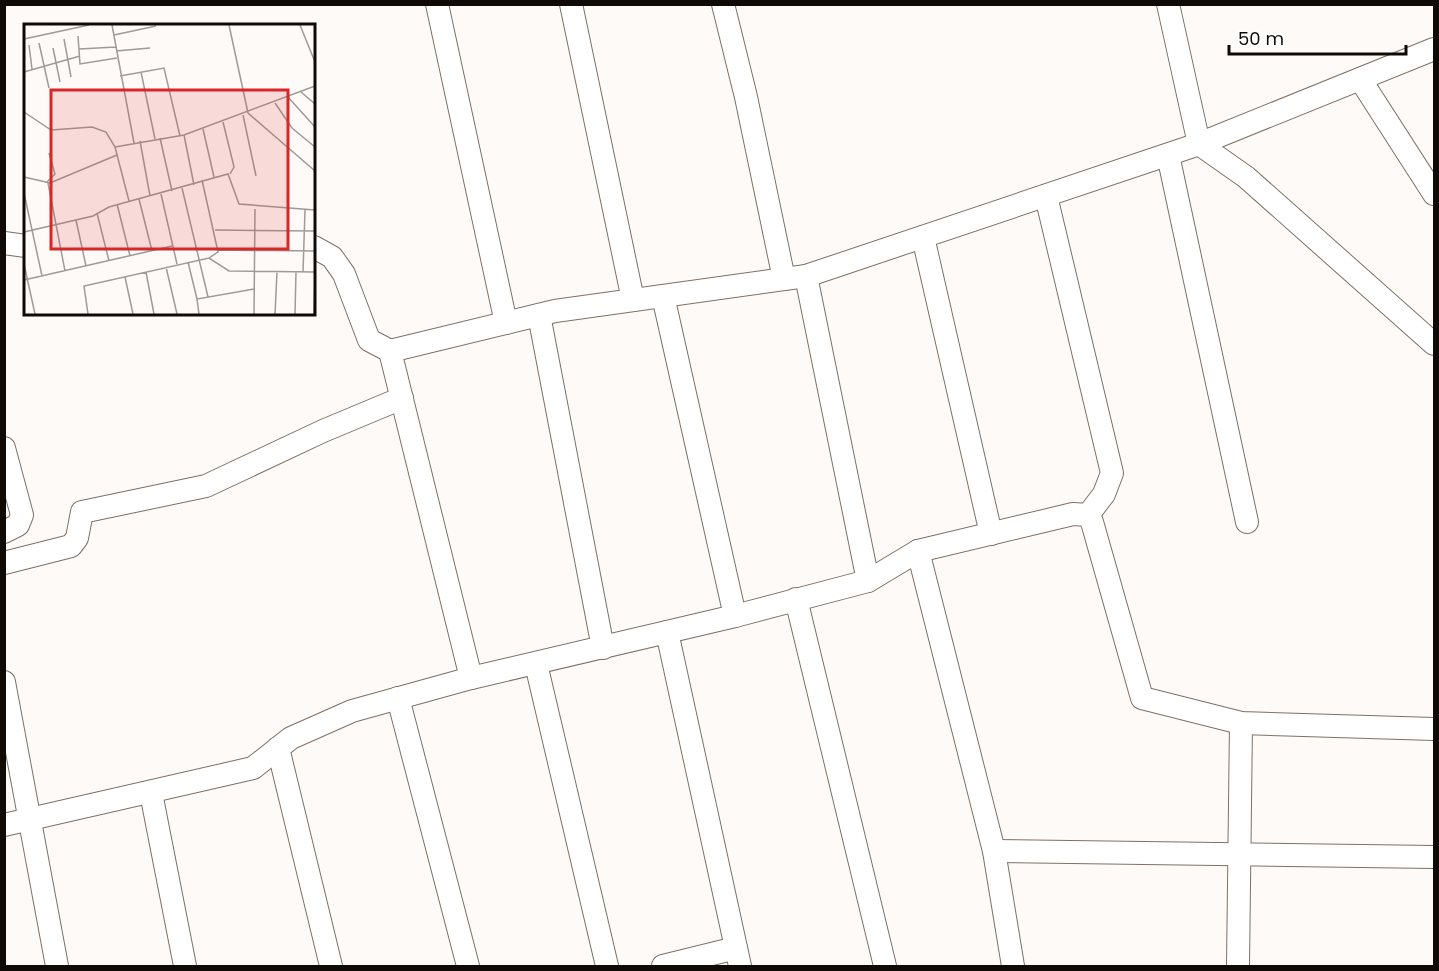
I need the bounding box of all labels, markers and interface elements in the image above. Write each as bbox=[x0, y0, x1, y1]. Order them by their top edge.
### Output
scale bar bbox=[1229, 18, 1406, 56]
inset map bbox=[24, 24, 315, 315]
text: 50 m bbox=[1238, 26, 1284, 51]

